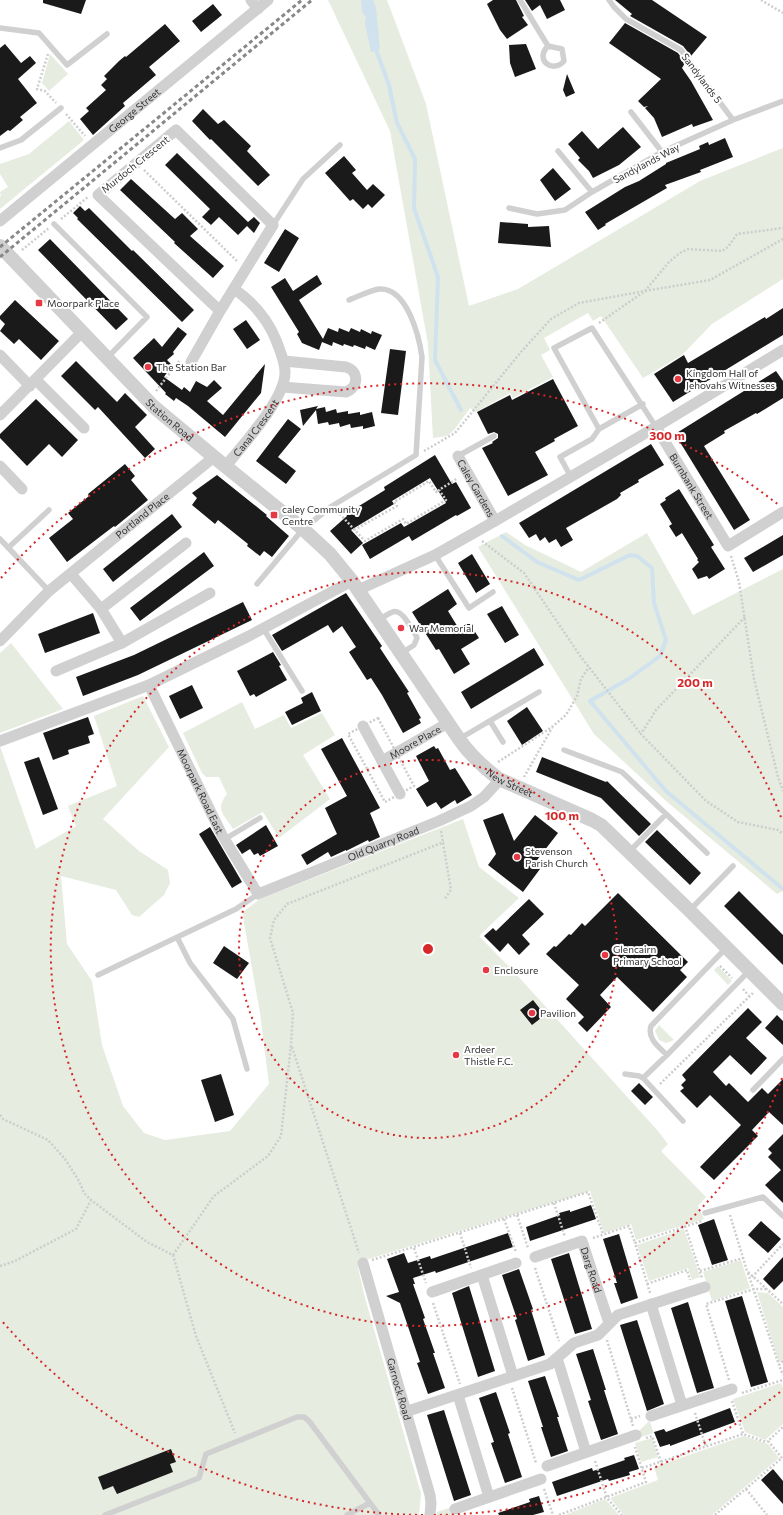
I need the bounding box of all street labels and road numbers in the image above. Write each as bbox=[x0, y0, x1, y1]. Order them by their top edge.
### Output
street label: Sandylands 5 bbox=[679, 51, 725, 105]
street label: George Street bbox=[106, 85, 163, 135]
street label: Murdoch Crescent bbox=[99, 133, 171, 195]
street label: Sandylands Way bbox=[611, 140, 681, 186]
street label: Station Road bbox=[143, 396, 196, 444]
street label: Canal Crescent bbox=[230, 397, 281, 459]
street label: Burnbank Street bbox=[667, 451, 716, 521]
street label: Caley Gardens bbox=[455, 457, 498, 520]
street label: Portland Place bbox=[113, 490, 171, 541]
street label: Moore Place bbox=[387, 723, 443, 761]
street label: Moorpark Road East bbox=[175, 747, 226, 836]
street label: New Street bbox=[484, 766, 535, 799]
street label: Old Quarry Road bbox=[346, 824, 421, 863]
street label: Darg Road bbox=[578, 1245, 605, 1294]
street label: Garnock Road bbox=[385, 1356, 414, 1421]

